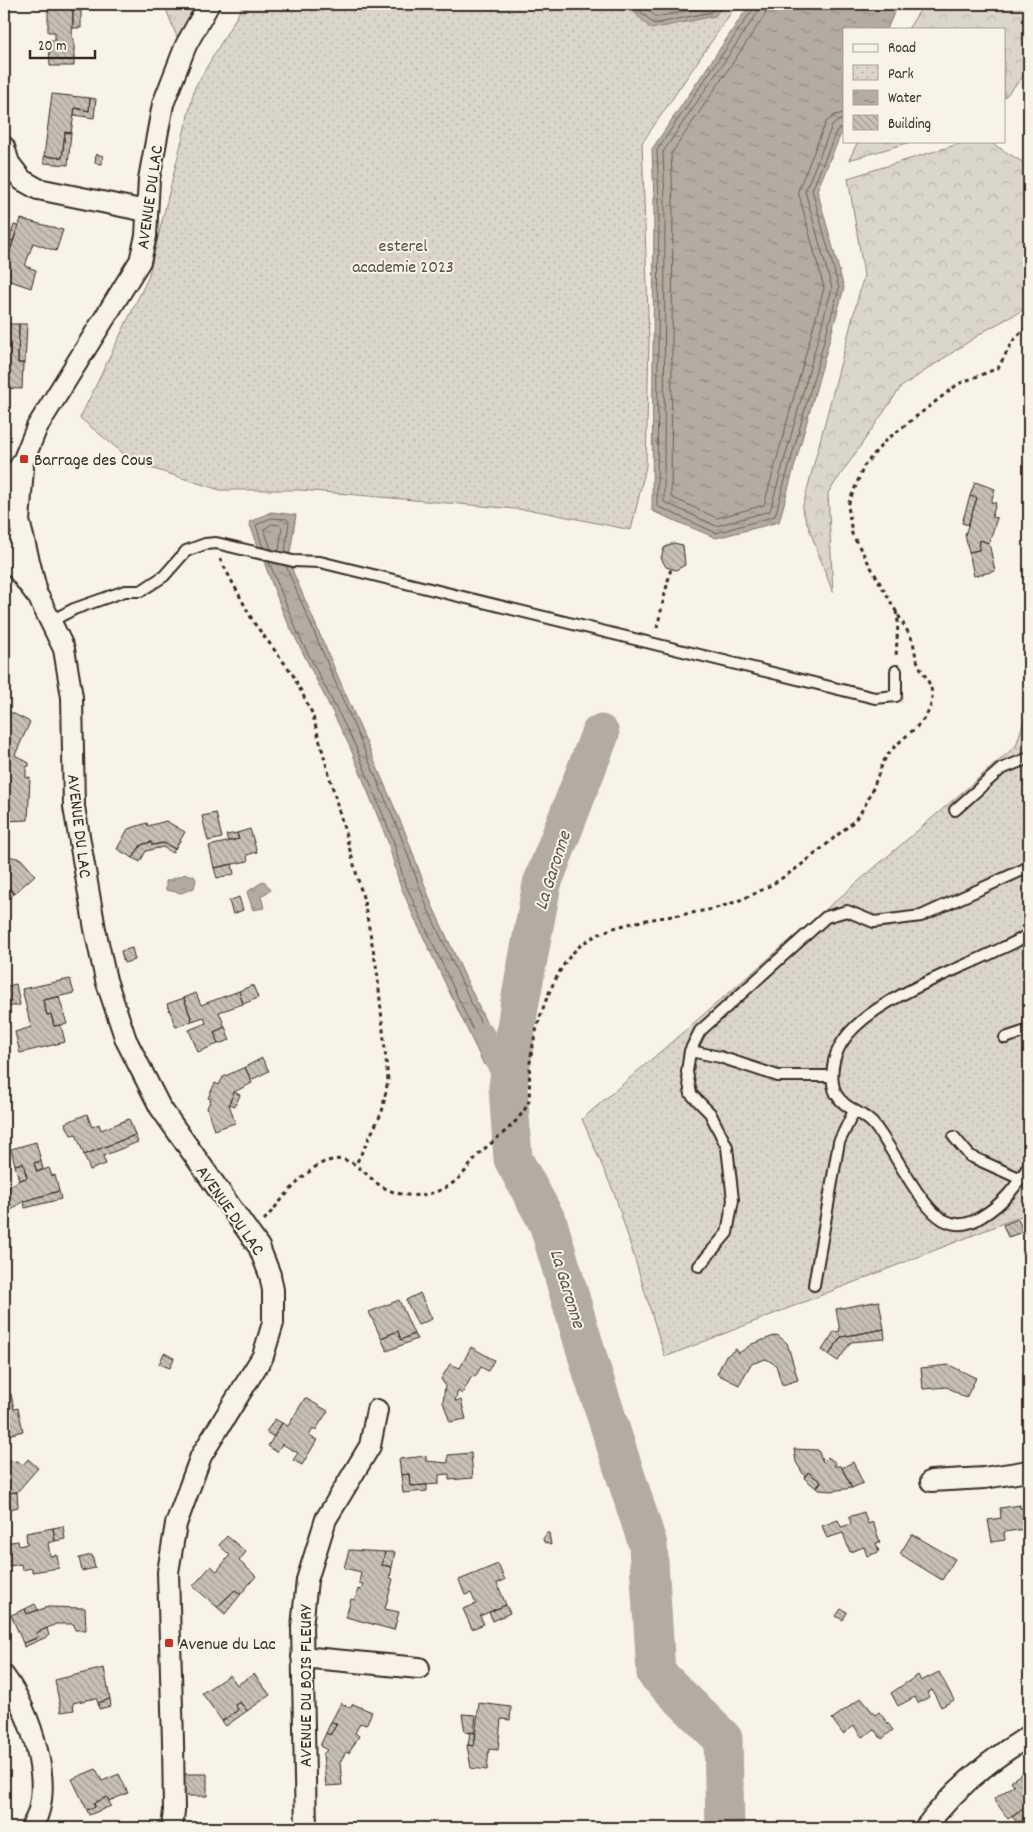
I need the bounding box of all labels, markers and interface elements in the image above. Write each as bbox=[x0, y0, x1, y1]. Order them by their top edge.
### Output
scale bar bbox=[30, 28, 95, 60]
legend bbox=[843, 28, 1006, 142]
text: 20 m bbox=[38, 36, 66, 58]
text: Road bbox=[888, 38, 916, 60]
text: Park bbox=[888, 64, 914, 86]
text: Water bbox=[888, 88, 922, 110]
text: Building bbox=[888, 114, 931, 136]
street label: AVENUE DU LAC bbox=[132, 144, 171, 251]
park label: esterel academie 2023 bbox=[352, 235, 454, 281]
place label: Barrage des Cous bbox=[34, 449, 153, 474]
marker: Barrage des Cous bbox=[18, 453, 30, 465]
street label: AVENUE DU LAC bbox=[59, 773, 96, 880]
water label: La Garonne bbox=[529, 827, 580, 914]
street label: AVENUE DU LAC bbox=[189, 1161, 269, 1262]
water label: La Garonne bbox=[541, 1246, 591, 1333]
street label: AVENUE DU BOIS FLEURY bbox=[295, 1603, 320, 1767]
place label: Avenue du Lac bbox=[179, 1633, 276, 1658]
marker: Avenue du Lac bbox=[163, 1637, 175, 1649]

